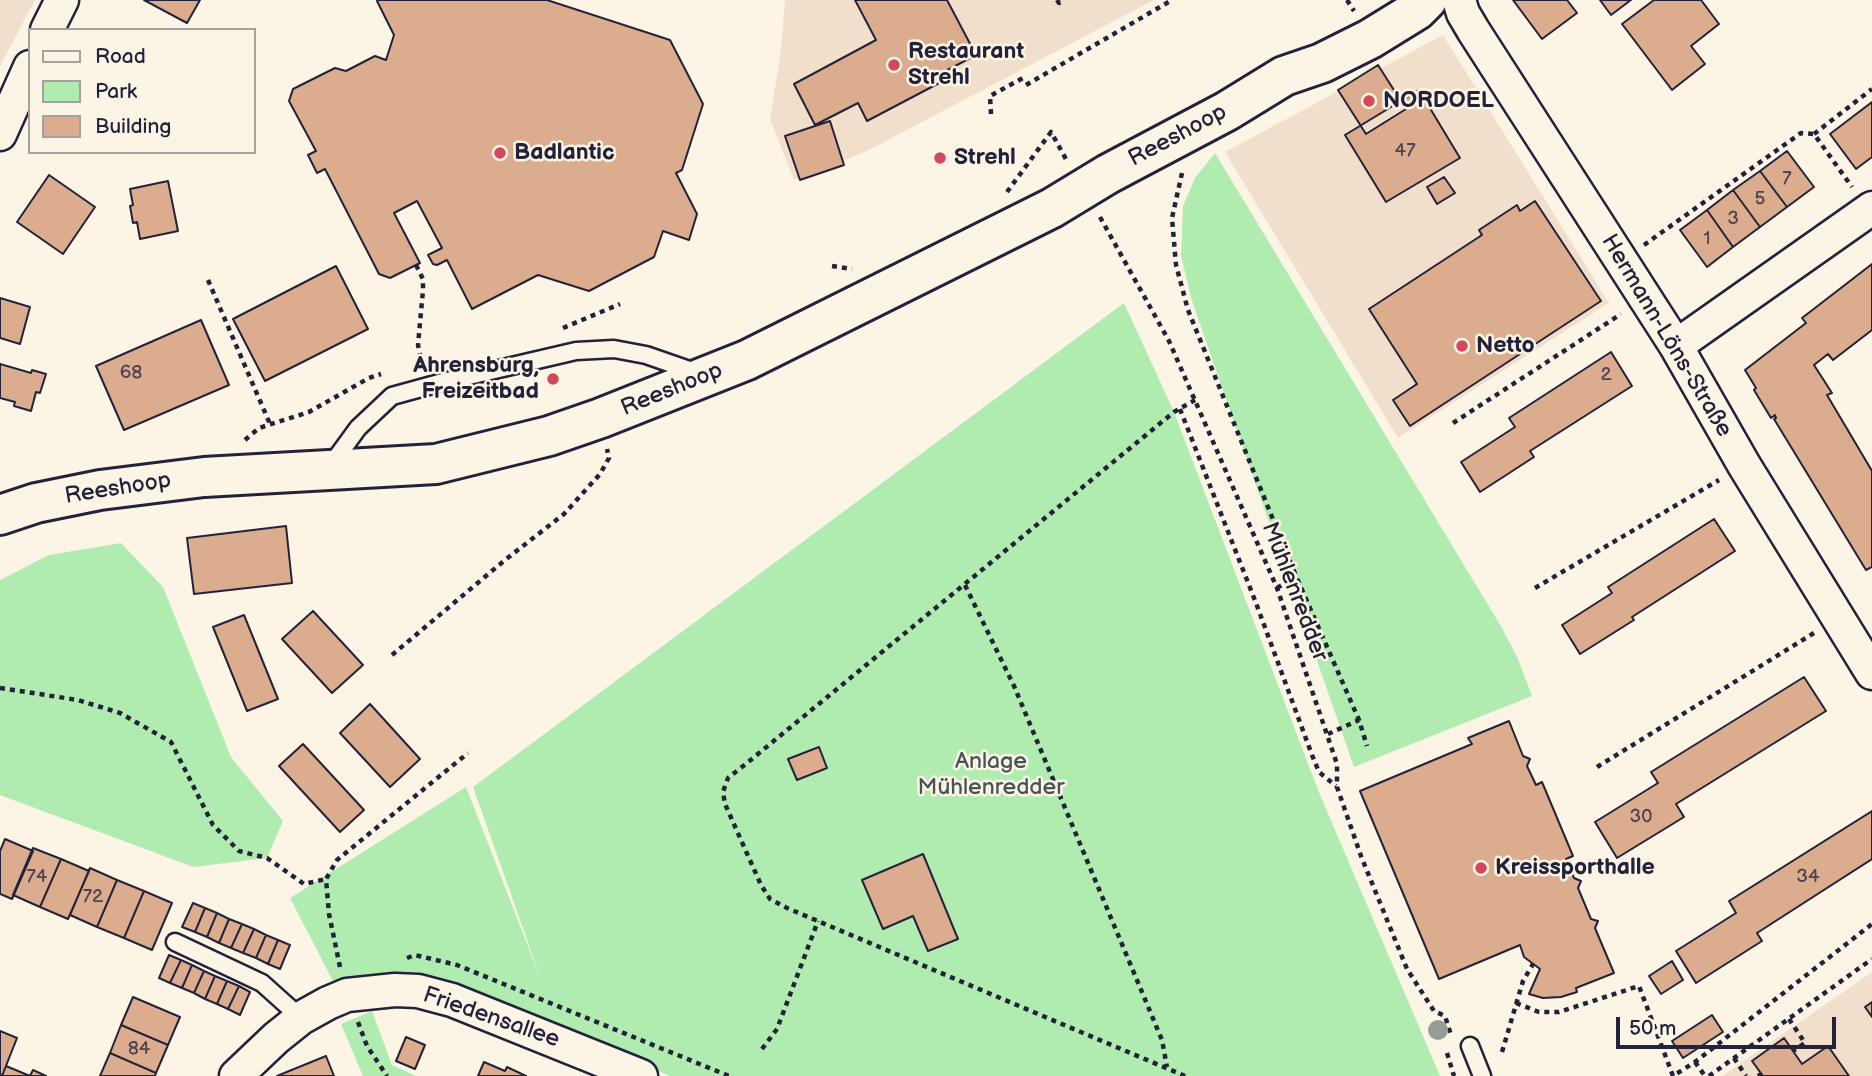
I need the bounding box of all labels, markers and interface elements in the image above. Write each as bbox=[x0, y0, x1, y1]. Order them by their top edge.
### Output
legend bbox=[28, 28, 256, 154]
place label: Restaurant Strehl bbox=[908, 38, 1024, 92]
text: Road bbox=[95, 44, 146, 69]
marker: Restaurant Strehl bbox=[886, 57, 902, 73]
text: Park bbox=[95, 79, 137, 104]
place label: NORDOEL bbox=[1383, 87, 1494, 115]
marker: NORDOEL bbox=[1361, 93, 1377, 109]
street label: Reeshoop bbox=[1124, 99, 1232, 173]
text: Building bbox=[95, 114, 171, 139]
place label: Badlantic bbox=[514, 139, 615, 167]
house number: 47 bbox=[1395, 140, 1415, 162]
place label: Strehl bbox=[954, 144, 1016, 172]
marker: Badlantic bbox=[492, 145, 508, 161]
marker: Strehl bbox=[932, 150, 948, 166]
house number: 7 bbox=[1782, 168, 1792, 190]
house number: 5 bbox=[1755, 188, 1765, 210]
house number: 3 bbox=[1727, 208, 1739, 230]
house number: 1 bbox=[1703, 228, 1711, 250]
street label: Hermann-Löns-Straße bbox=[1594, 230, 1738, 442]
place label: Netto bbox=[1476, 332, 1535, 360]
marker: Netto bbox=[1454, 338, 1470, 354]
place label: Ahrensburg, Freizeitbad bbox=[413, 352, 539, 406]
street label: Reeshoop bbox=[617, 357, 727, 423]
house number: 68 bbox=[120, 362, 142, 384]
house number: 2 bbox=[1600, 364, 1612, 386]
marker: Ahrensburg, Freizeitbad bbox=[545, 371, 561, 387]
street label: Reeshoop bbox=[63, 467, 173, 511]
street label: Mühlenredder bbox=[1255, 518, 1333, 666]
park label: Anlage Mühlenredder bbox=[918, 748, 1064, 802]
house number: 30 bbox=[1630, 806, 1652, 828]
place label: Kreissporthalle bbox=[1495, 854, 1655, 882]
marker: Kreissporthalle bbox=[1473, 860, 1489, 876]
house number: 74 bbox=[27, 866, 47, 888]
house number: 34 bbox=[1796, 866, 1820, 888]
house number: 72 bbox=[83, 886, 103, 908]
street label: Friedensallee bbox=[419, 982, 563, 1054]
scale bar bbox=[1620, 1002, 1840, 1046]
text: 50 m bbox=[1629, 1016, 1676, 1041]
house number: 84 bbox=[128, 1038, 150, 1060]

